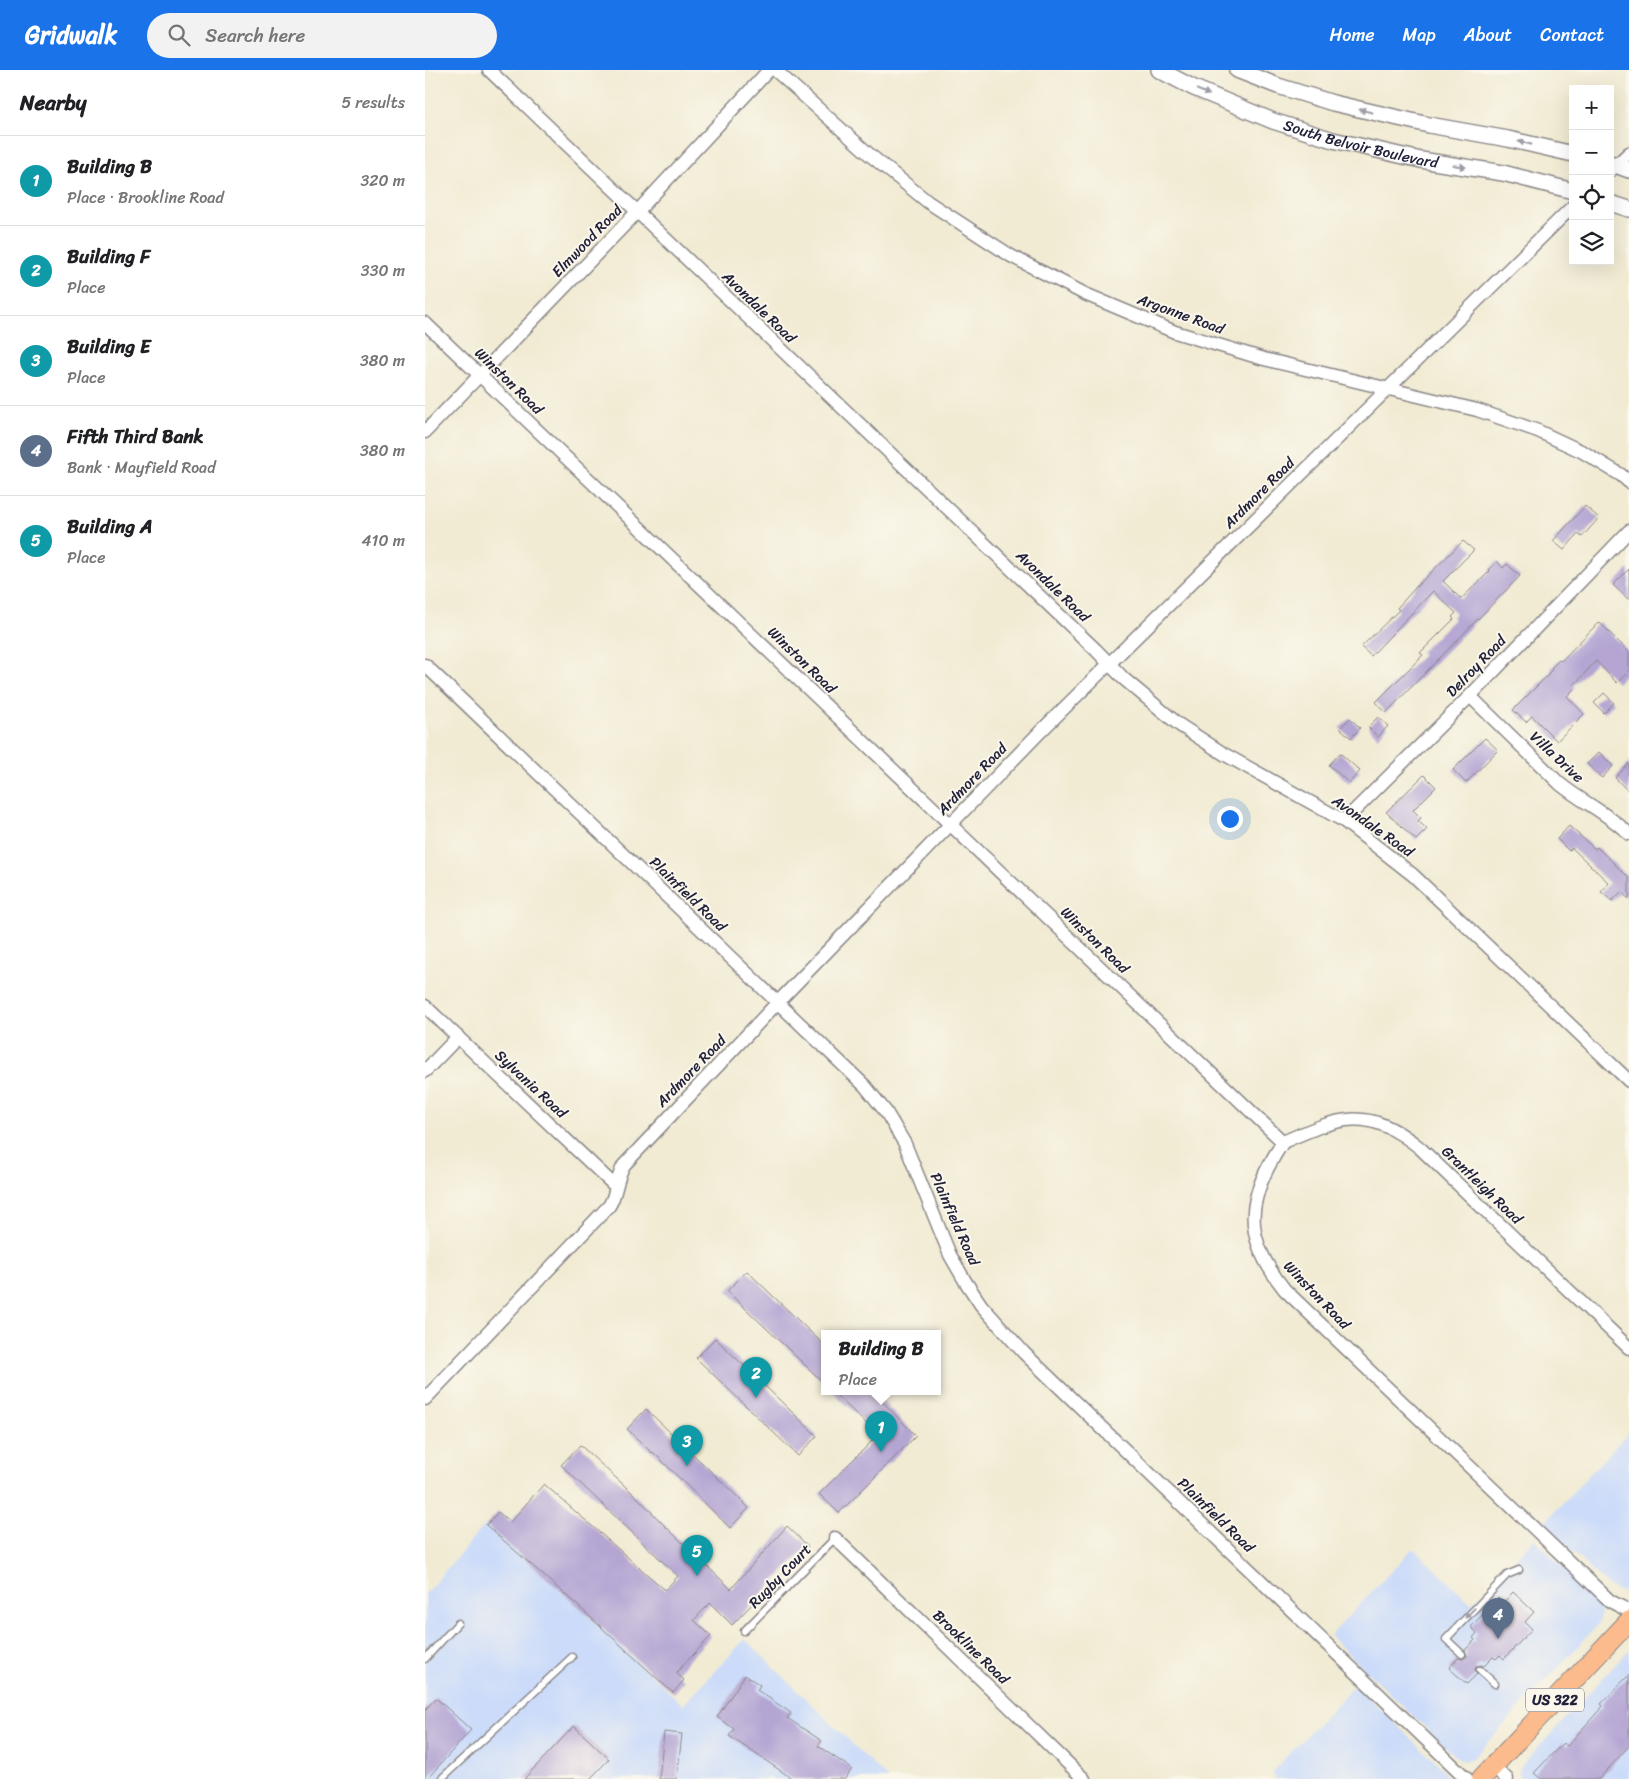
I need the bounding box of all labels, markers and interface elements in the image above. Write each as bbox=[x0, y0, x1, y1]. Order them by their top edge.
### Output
search box bbox=[147, 13, 497, 58]
text: Gridwalk bbox=[25, 14, 117, 56]
text: Search here bbox=[205, 19, 305, 52]
text: Home bbox=[1330, 19, 1375, 51]
text: Map bbox=[1403, 19, 1436, 51]
text: About bbox=[1464, 19, 1512, 51]
text: Contact bbox=[1540, 19, 1604, 51]
icon: search bbox=[165, 21, 193, 49]
text: Nearby bbox=[20, 84, 86, 122]
map controls bbox=[1569, 85, 1614, 265]
button: + bbox=[1569, 85, 1614, 130]
text: 5 results bbox=[341, 88, 405, 117]
one-way arrow bbox=[1195, 88, 1210, 96]
one-way arrow bbox=[1359, 107, 1374, 115]
street label: South Belvoir Boulevard bbox=[1280, 112, 1441, 176]
button: − bbox=[1569, 130, 1614, 175]
one-way arrow bbox=[1518, 139, 1533, 147]
text: Building B bbox=[67, 150, 152, 183]
one-way arrow bbox=[1451, 162, 1467, 170]
text: 1 bbox=[33, 166, 39, 195]
text: 320 m bbox=[360, 166, 405, 195]
button: locate bbox=[1569, 175, 1614, 220]
text: Place · Brookline Road bbox=[67, 183, 224, 212]
street label: Elmwood Road bbox=[545, 198, 630, 284]
button: layers bbox=[1569, 220, 1614, 265]
text: Building F bbox=[67, 240, 150, 273]
text: 2 bbox=[31, 256, 41, 285]
text: 330 m bbox=[361, 256, 405, 285]
street label: Avondale Road bbox=[715, 264, 803, 350]
text: Place bbox=[67, 273, 106, 302]
street label: Argonne Road bbox=[1133, 286, 1229, 342]
text: Building E bbox=[67, 330, 151, 363]
street label: Winston Road bbox=[468, 341, 551, 422]
text: 3 bbox=[32, 346, 40, 375]
text: 380 m bbox=[360, 346, 405, 375]
text: Place bbox=[67, 363, 106, 392]
text: Fifth Third Bank bbox=[67, 420, 204, 453]
text: 4 bbox=[31, 436, 41, 465]
text: 380 m bbox=[360, 436, 405, 465]
street label: Ardmore Road bbox=[1216, 450, 1302, 536]
text: Bank · Mayfield Road bbox=[67, 453, 216, 482]
text: Building A bbox=[67, 510, 152, 543]
text: 5 bbox=[31, 526, 41, 555]
text: 410 m bbox=[362, 526, 405, 555]
text: Place bbox=[67, 543, 106, 572]
street label: Avondale Road bbox=[1009, 543, 1097, 629]
street label: Winston Road bbox=[761, 620, 844, 701]
street label: Delroy Road bbox=[1439, 628, 1513, 703]
street label: Villa Drive bbox=[1524, 725, 1591, 790]
street label: Ardmore Road bbox=[930, 736, 1014, 822]
street label: Avondale Road bbox=[1326, 787, 1420, 865]
your location bbox=[1217, 806, 1243, 832]
street label: Plainfield Road bbox=[643, 850, 734, 939]
street label: Winston Road bbox=[1054, 900, 1137, 981]
street label: Ardmore Road bbox=[649, 1028, 733, 1114]
street label: Sylvania Road bbox=[489, 1043, 574, 1126]
street label: Grantleigh Road bbox=[1435, 1139, 1530, 1232]
street label: Plainfield Road bbox=[923, 1168, 988, 1271]
street label: Winston Road bbox=[1277, 1254, 1358, 1337]
popup bbox=[821, 1330, 941, 1395]
text: Building B bbox=[839, 1332, 923, 1365]
pin: 2 bbox=[740, 1357, 772, 1398]
text: Place bbox=[839, 1365, 877, 1394]
pin: 1 bbox=[865, 1411, 897, 1452]
pin: 3 bbox=[671, 1425, 703, 1466]
street label: Plainfield Road bbox=[1171, 1471, 1262, 1560]
pin: 5 bbox=[681, 1535, 713, 1576]
street label: Rugby Court bbox=[742, 1537, 818, 1615]
pin: 4 bbox=[1482, 1598, 1514, 1639]
street label: Brookline Road bbox=[926, 1603, 1016, 1692]
one-way arrow bbox=[1464, 1607, 1476, 1619]
road number: US 322 bbox=[1526, 1688, 1584, 1712]

